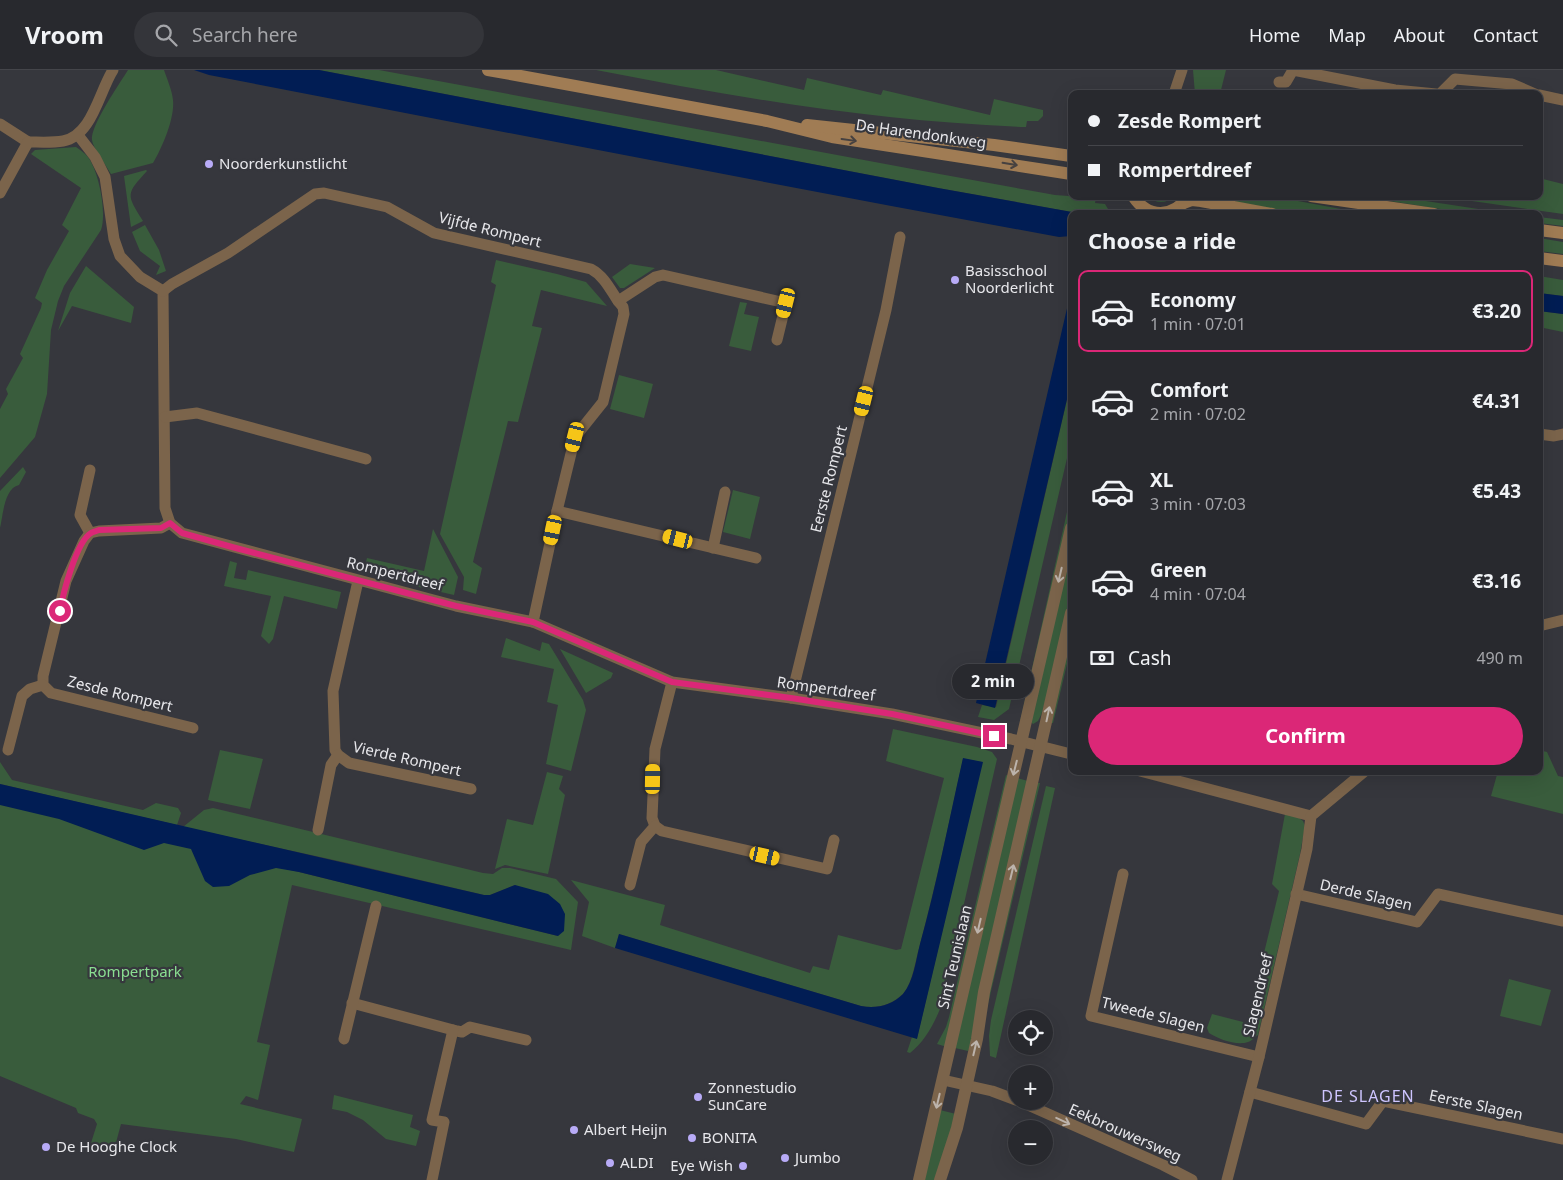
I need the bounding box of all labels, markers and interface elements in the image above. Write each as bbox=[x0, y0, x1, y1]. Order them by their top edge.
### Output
search box bbox=[134, 12, 484, 57]
text: Vroom bbox=[25, 18, 104, 51]
icon: search bbox=[152, 21, 180, 49]
text: Search here bbox=[192, 22, 298, 48]
text: Home bbox=[1249, 23, 1300, 47]
text: Map bbox=[1328, 23, 1366, 47]
text: About bbox=[1394, 23, 1445, 47]
text: Contact bbox=[1473, 23, 1538, 47]
text: Zesde Rompert bbox=[1118, 108, 1261, 134]
street label: De Harendonkweg bbox=[855, 114, 988, 152]
one-way arrow bbox=[841, 135, 857, 145]
place label: Noorderkunstlicht bbox=[219, 153, 348, 173]
text: Rompertdreef bbox=[1118, 157, 1251, 183]
marker: Noorderkunstlicht bbox=[203, 158, 215, 170]
one-way arrow bbox=[1001, 160, 1017, 170]
street label: Vijfde Rompert bbox=[437, 207, 544, 252]
text: Choose a ride bbox=[1088, 225, 1236, 255]
place label: Basisschool Noorderlicht bbox=[965, 260, 1055, 297]
marker: Basisschool Noorderlicht bbox=[949, 274, 961, 286]
car bbox=[775, 287, 796, 319]
text: Economy bbox=[1150, 287, 1236, 313]
icon: car bbox=[1090, 289, 1135, 334]
text: €3.20 bbox=[1472, 298, 1521, 324]
text: 1 min · 07:01 bbox=[1150, 313, 1246, 335]
text: Comfort bbox=[1150, 377, 1229, 403]
icon: car bbox=[1090, 379, 1135, 424]
car bbox=[853, 385, 874, 417]
text: €4.31 bbox=[1472, 388, 1521, 414]
text: 2 min · 07:02 bbox=[1150, 403, 1246, 425]
car bbox=[564, 421, 585, 453]
street label: Eerste Rompert bbox=[805, 423, 851, 534]
text: XL bbox=[1150, 467, 1173, 493]
icon: car bbox=[1090, 469, 1135, 514]
text: €5.43 bbox=[1472, 478, 1521, 504]
text: 3 min · 07:03 bbox=[1150, 493, 1246, 515]
car bbox=[542, 514, 563, 546]
car bbox=[661, 528, 694, 550]
street label: Rompertdreef bbox=[345, 551, 446, 595]
text: Green bbox=[1150, 557, 1207, 583]
icon: car bbox=[1090, 559, 1135, 604]
one-way arrow bbox=[1055, 567, 1064, 583]
text: €3.16 bbox=[1472, 568, 1521, 594]
text: 4 min · 07:04 bbox=[1150, 583, 1246, 605]
route start bbox=[49, 600, 71, 622]
icon: cash bbox=[1088, 644, 1116, 672]
text: Cash bbox=[1128, 645, 1172, 671]
text: 490 m bbox=[1476, 647, 1523, 669]
callout: 2 min bbox=[953, 664, 1035, 698]
street label: Zesde Rompert bbox=[66, 670, 175, 716]
text: 2 min bbox=[971, 670, 1015, 692]
street label: Rompertdreef bbox=[776, 671, 877, 705]
one-way arrow bbox=[1044, 706, 1053, 722]
button: Confirm bbox=[1088, 707, 1523, 765]
route end bbox=[983, 725, 1005, 747]
street label: Vierde Rompert bbox=[351, 736, 464, 780]
one-way arrow bbox=[1010, 759, 1019, 775]
car bbox=[645, 764, 660, 794]
car bbox=[748, 845, 781, 867]
one-way arrow bbox=[1008, 865, 1017, 881]
street label: Derde Slagen bbox=[1318, 874, 1414, 914]
street label: Sint Teunislaan bbox=[932, 903, 976, 1011]
one-way arrow bbox=[974, 918, 983, 934]
street label: Slagendreef bbox=[1238, 950, 1276, 1038]
park label: Rompertpark bbox=[88, 961, 182, 981]
street label: Tweede Slagen bbox=[1099, 992, 1207, 1037]
map controls bbox=[1008, 1010, 1053, 1165]
button: locate bbox=[1008, 1010, 1053, 1055]
one-way arrow bbox=[971, 1041, 980, 1057]
button: + bbox=[1008, 1065, 1053, 1110]
place label: Zonnestudio SunCare bbox=[708, 1077, 797, 1114]
street label: Eerste Slagen bbox=[1427, 1084, 1525, 1124]
district label: DE SLAGEN bbox=[1321, 1085, 1415, 1107]
marker: Zonnestudio SunCare bbox=[692, 1091, 704, 1103]
one-way arrow bbox=[933, 1093, 942, 1109]
street label: Eekbrouwersweg bbox=[1066, 1098, 1185, 1166]
one-way arrow bbox=[1055, 1117, 1070, 1127]
place label: Albert Heijn bbox=[584, 1119, 667, 1139]
button: − bbox=[1008, 1120, 1053, 1165]
marker: Albert Heijn bbox=[568, 1124, 580, 1136]
place label: BONITA bbox=[702, 1127, 757, 1147]
marker: BONITA bbox=[686, 1132, 698, 1144]
place label: De Hooghe Clock bbox=[56, 1136, 177, 1156]
marker: De Hooghe Clock bbox=[40, 1141, 52, 1153]
place label: Jumbo bbox=[793, 1147, 841, 1167]
place label: ALDI bbox=[620, 1152, 653, 1172]
marker: Jumbo bbox=[779, 1152, 791, 1164]
place label: Eye Wish bbox=[670, 1155, 733, 1175]
marker: ALDI bbox=[604, 1157, 616, 1169]
marker: Eye Wish bbox=[737, 1160, 749, 1172]

